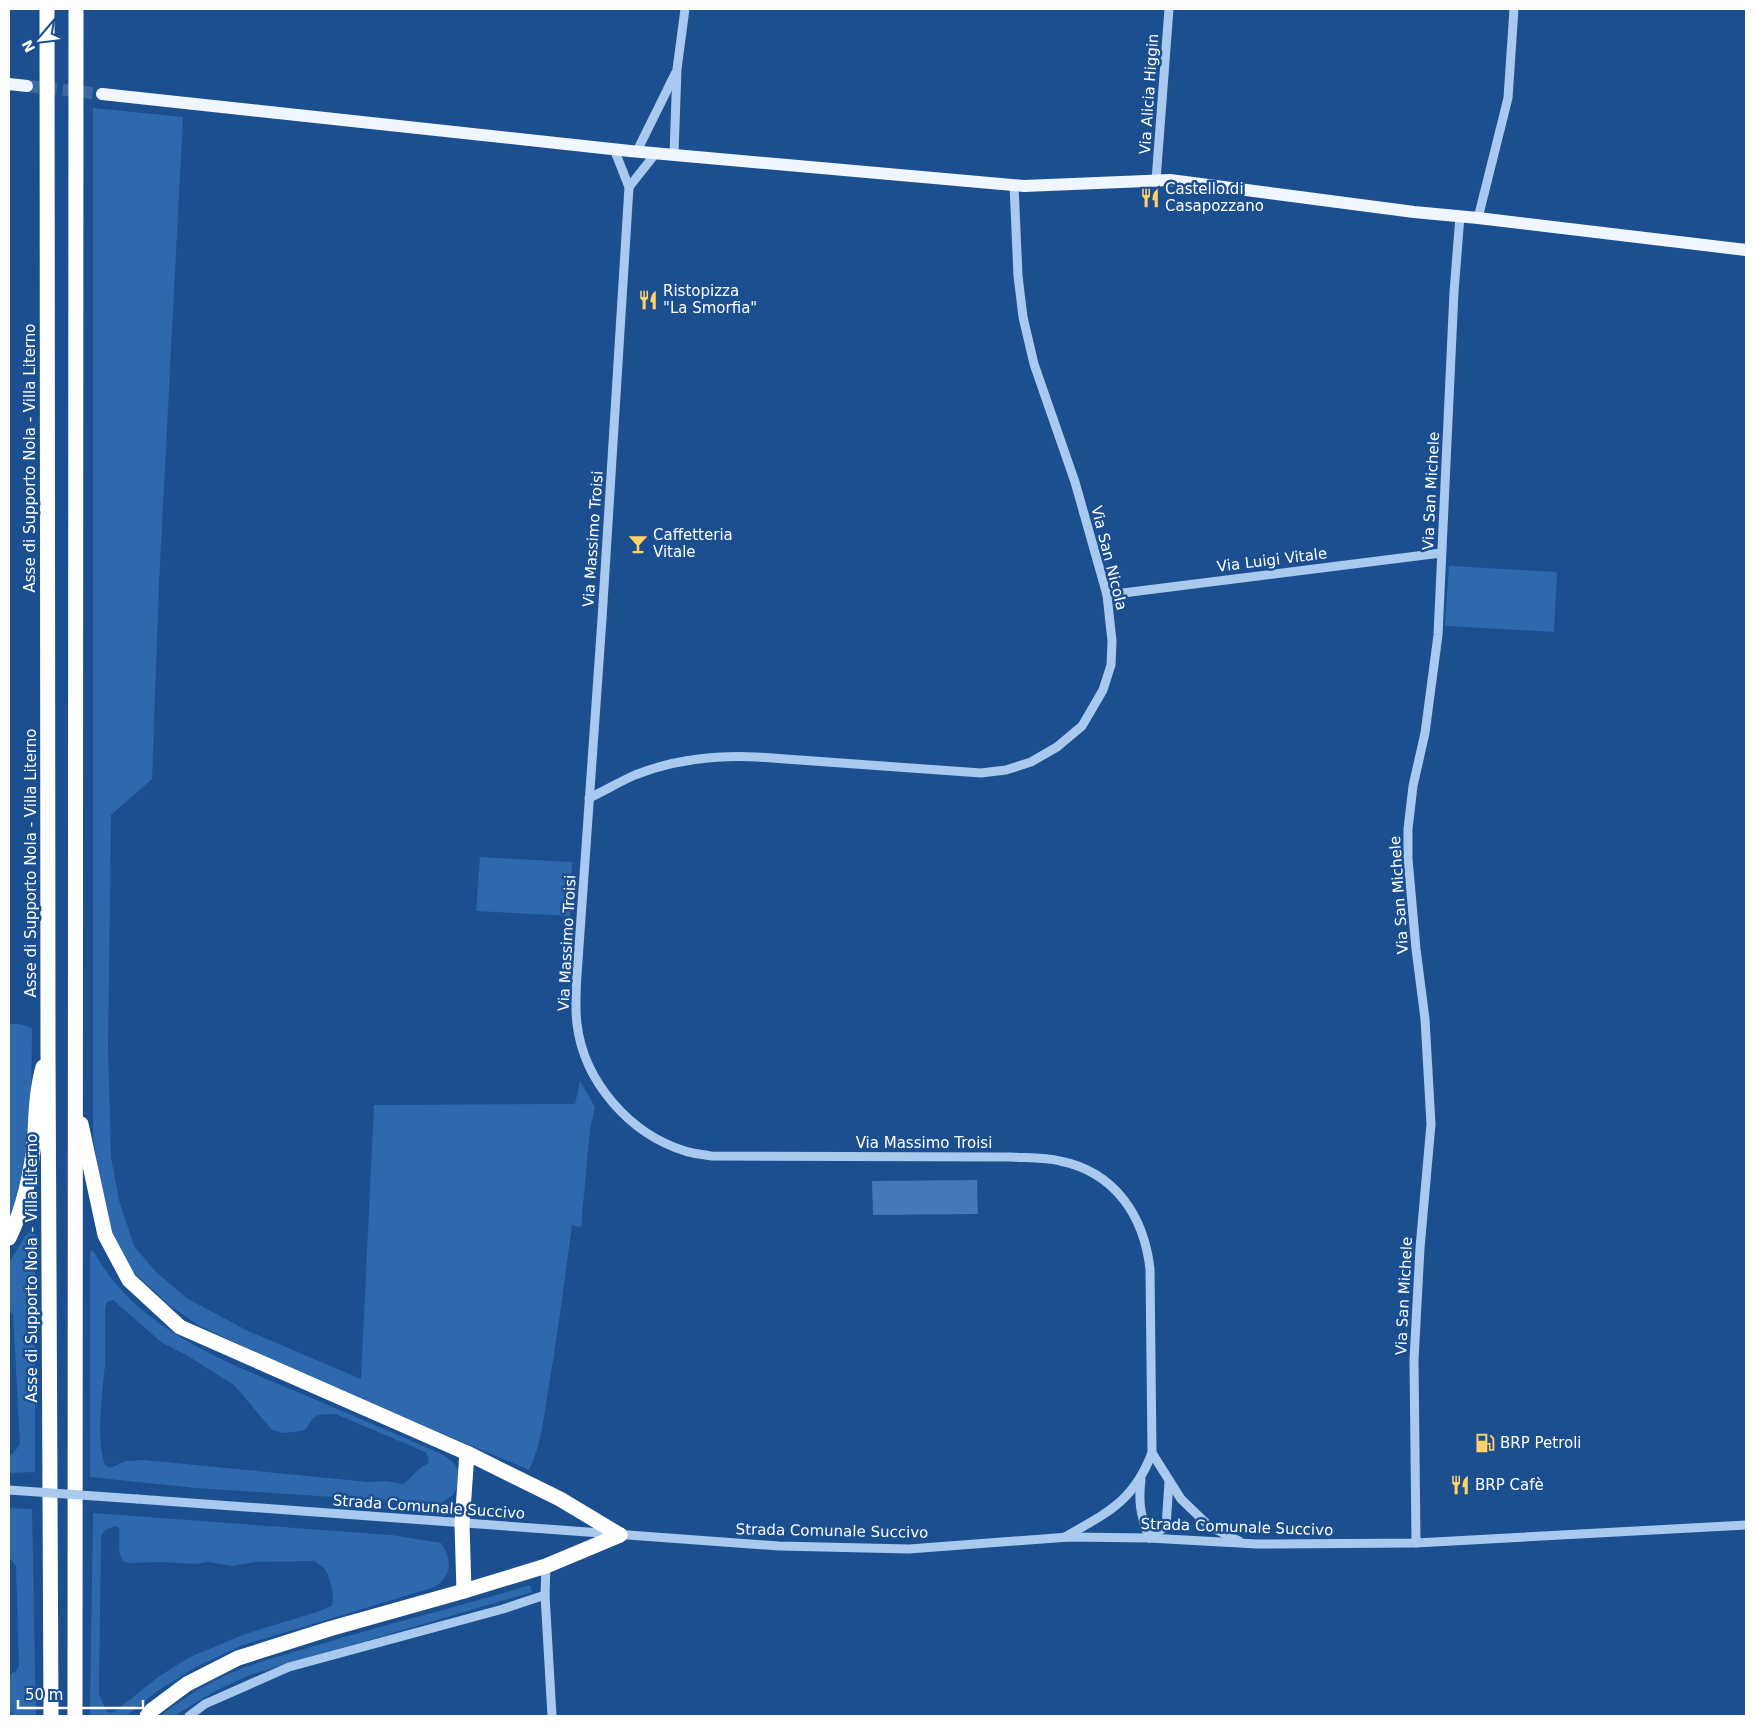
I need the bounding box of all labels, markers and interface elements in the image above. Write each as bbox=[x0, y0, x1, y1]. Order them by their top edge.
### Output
north arrow bbox=[15, 15, 65, 65]
street label: Via Alicia Higgin bbox=[1136, 33, 1162, 155]
text: N bbox=[19, 37, 38, 55]
place label: Castello di Casapozzano bbox=[1165, 180, 1264, 215]
restaurant icon: Castello di Casapozzano bbox=[1139, 187, 1161, 209]
place label: Ristopizza "La Smorfia" bbox=[663, 282, 757, 317]
restaurant icon: Ristopizza "La Smorfia" bbox=[637, 289, 659, 311]
street label: Asse di Supporto Nola - Villa Literno bbox=[21, 324, 39, 592]
street label: Via San Michele bbox=[1419, 431, 1443, 551]
street label: Via Massimo Troisi bbox=[579, 470, 607, 608]
street label: Via San Nicola bbox=[1087, 504, 1131, 612]
place label: Caffetteria Vitale bbox=[653, 526, 733, 561]
bar icon: Caffetteria Vitale bbox=[627, 533, 649, 555]
street label: Via Luigi Vitale bbox=[1216, 544, 1328, 576]
street label: Asse di Supporto Nola - Villa Literno bbox=[22, 729, 40, 997]
street label: Via San Michele bbox=[1386, 835, 1412, 955]
street label: Via Massimo Troisi bbox=[554, 874, 580, 1012]
street label: Asse di Supporto Nola - Villa Literno bbox=[23, 1134, 41, 1402]
street label: Via Massimo Troisi bbox=[856, 1134, 992, 1152]
street label: Via San Michele bbox=[1392, 1236, 1416, 1356]
fuel station icon: BRP Petroli bbox=[1474, 1432, 1496, 1454]
place label: BRP Petroli bbox=[1500, 1434, 1582, 1452]
restaurant icon: BRP Cafè bbox=[1449, 1474, 1471, 1496]
place label: BRP Cafè bbox=[1475, 1476, 1544, 1494]
street label: Strada Comunale Succivo bbox=[332, 1491, 526, 1523]
street label: Strada Comunale Succivo bbox=[1140, 1515, 1334, 1539]
street label: Strada Comunale Succivo bbox=[736, 1520, 928, 1542]
scale bar bbox=[18, 1678, 142, 1710]
text: 50 m bbox=[25, 1686, 63, 1704]

